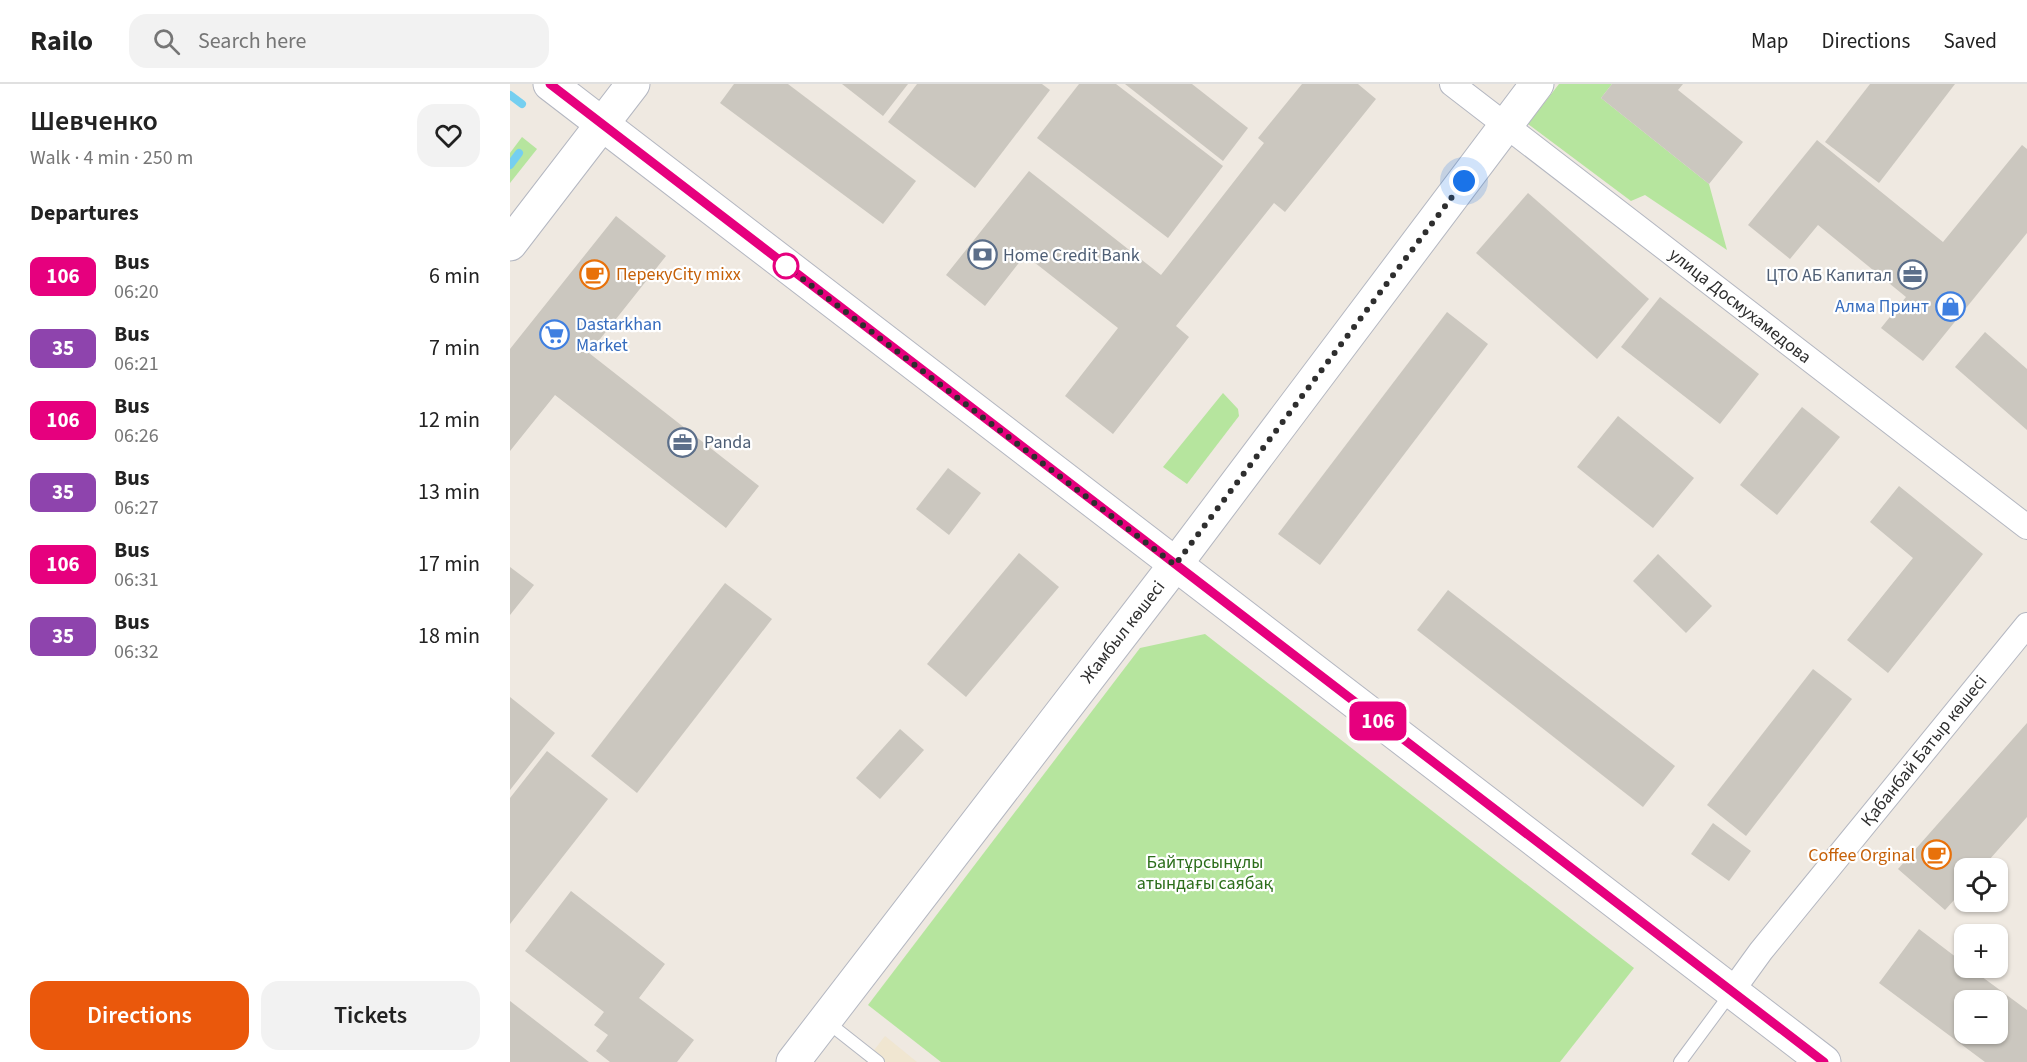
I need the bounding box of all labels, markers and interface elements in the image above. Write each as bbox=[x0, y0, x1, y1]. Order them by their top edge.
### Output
search box bbox=[129, 14, 549, 68]
text: Railo bbox=[30, 21, 93, 61]
icon: search bbox=[150, 25, 183, 58]
text: Search here bbox=[198, 25, 306, 57]
text: Map bbox=[1751, 26, 1789, 56]
text: Directions bbox=[1822, 26, 1910, 56]
text: Saved bbox=[1943, 26, 1997, 56]
text: Шевченко bbox=[30, 101, 158, 141]
button: heart bbox=[417, 104, 480, 167]
text: Walk · 4 min · 250 m bbox=[30, 144, 193, 172]
your location bbox=[1449, 166, 1479, 196]
text: Departures bbox=[30, 197, 139, 229]
bank icon: Home Credit Bank bbox=[966, 239, 998, 271]
street label: улица Досмухамедова bbox=[1663, 242, 1817, 370]
place label: Home Credit Bank bbox=[1003, 243, 1140, 268]
text: Bus bbox=[114, 246, 150, 278]
unlabelled marker bbox=[773, 253, 799, 279]
cafe icon: ПерекуCity mixx bbox=[579, 258, 611, 290]
office icon: ЦТО АБ Капитал bbox=[1897, 259, 1929, 291]
text: 6 min bbox=[429, 260, 480, 292]
text: 106 bbox=[46, 261, 80, 291]
place label: ПерекуCity mixx bbox=[616, 262, 741, 287]
place label: ЦТО АБ Капитал bbox=[1766, 263, 1892, 288]
text: 06:20 bbox=[114, 278, 159, 306]
shop icon: Алма Принт bbox=[1934, 290, 1966, 322]
place label: Алма Принт bbox=[1835, 294, 1929, 319]
place label: Dastarkhan Market bbox=[576, 312, 662, 358]
text: Bus bbox=[114, 318, 150, 350]
supermarket icon: Dastarkhan Market bbox=[539, 318, 571, 350]
text: 7 min bbox=[429, 332, 480, 364]
text: 35 bbox=[52, 333, 74, 363]
text: 06:21 bbox=[114, 350, 159, 378]
text: Bus bbox=[114, 390, 150, 422]
text: 12 min bbox=[418, 404, 480, 436]
text: 106 bbox=[46, 405, 80, 435]
text: 06:26 bbox=[114, 422, 159, 450]
office icon: Panda bbox=[667, 426, 699, 458]
place label: Panda bbox=[704, 430, 751, 455]
text: Bus bbox=[114, 462, 150, 494]
text: 13 min bbox=[418, 476, 480, 508]
text: 35 bbox=[52, 477, 74, 507]
text: 06:27 bbox=[114, 494, 159, 522]
text: Bus bbox=[114, 534, 150, 566]
text: 17 min bbox=[418, 548, 480, 580]
text: 106 bbox=[46, 549, 80, 579]
text: 06:31 bbox=[114, 566, 159, 594]
street label: Жамбыл көшесі bbox=[1075, 575, 1171, 689]
text: Bus bbox=[114, 606, 150, 638]
text: 18 min bbox=[418, 620, 480, 652]
text: 35 bbox=[52, 621, 74, 651]
text: 06:32 bbox=[114, 638, 159, 666]
street label: Қабанбай Батыр көшесі bbox=[1855, 670, 1993, 832]
line badge: 106 bbox=[1344, 702, 1412, 740]
text: 106 bbox=[1361, 706, 1395, 736]
cafe icon: Coffee Orginal bbox=[1920, 839, 1952, 871]
place label: Coffee Orginal bbox=[1808, 843, 1915, 868]
park label: Байтұрсынұлы атындағы саябақ bbox=[1137, 850, 1273, 896]
map controls bbox=[1954, 858, 2008, 1044]
button: locate bbox=[1954, 858, 2008, 912]
button: + bbox=[1954, 924, 2008, 978]
button: Directions bbox=[30, 981, 249, 1050]
button: Tickets bbox=[261, 981, 480, 1050]
button: − bbox=[1954, 990, 2008, 1044]

